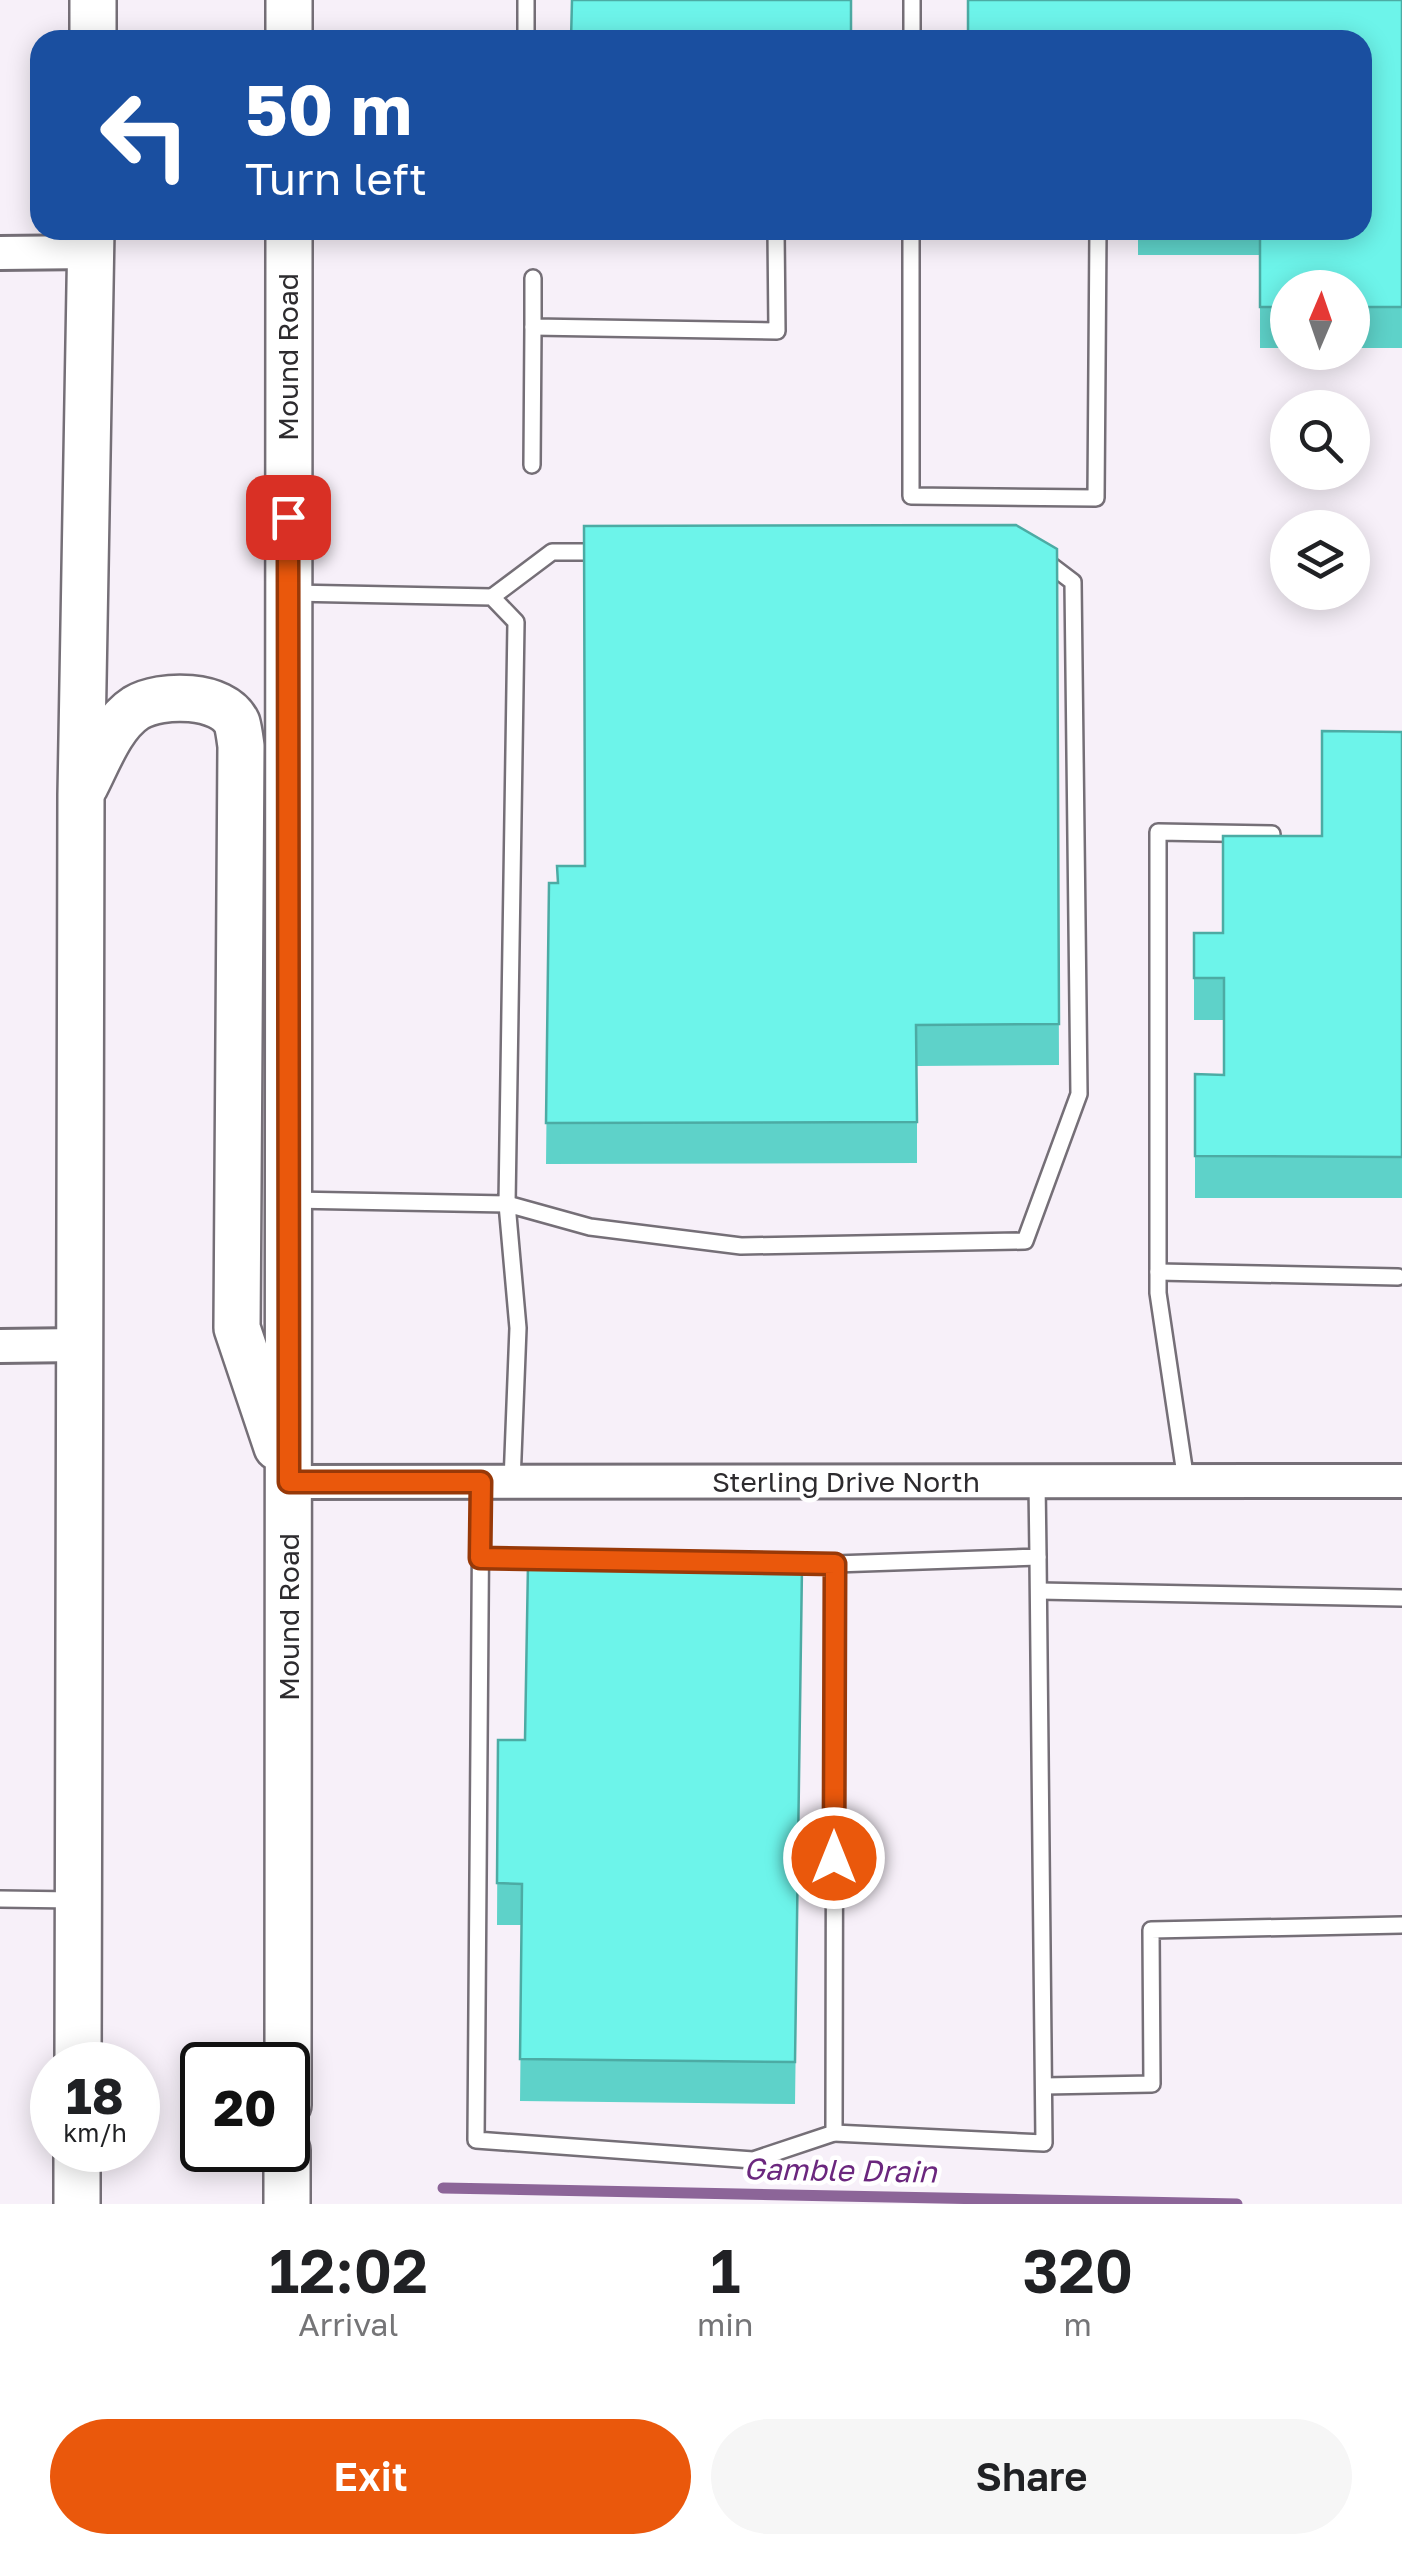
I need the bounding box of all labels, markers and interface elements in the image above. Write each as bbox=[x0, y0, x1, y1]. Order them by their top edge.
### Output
text: 50 m bbox=[245, 66, 412, 150]
icon: left bbox=[80, 70, 210, 200]
text: Turn left bbox=[245, 151, 427, 205]
north arrow bbox=[1270, 270, 1370, 370]
map controls bbox=[1270, 270, 1370, 610]
street label: Mound Road bbox=[271, 273, 304, 441]
button: search bbox=[1270, 390, 1370, 490]
pin bbox=[246, 475, 331, 560]
icon: arrive bbox=[261, 490, 316, 545]
button: layers bbox=[1270, 510, 1370, 610]
street label: Sterling Drive North bbox=[712, 1465, 980, 1498]
street label: Mound Road bbox=[272, 1533, 305, 1701]
position arrow bbox=[782, 1806, 886, 1910]
speed limit sign: 20 bbox=[180, 2042, 310, 2172]
text: 18 bbox=[66, 2065, 124, 2125]
text: km/h bbox=[63, 2117, 127, 2148]
water label: Gamble Drain bbox=[743, 2150, 938, 2190]
text: 12:02 bbox=[269, 2234, 428, 2306]
text: 1 bbox=[710, 2234, 740, 2306]
text: 320 bbox=[1023, 2234, 1133, 2306]
text: Arrival bbox=[298, 2305, 399, 2343]
text: min bbox=[697, 2305, 754, 2343]
text: m bbox=[1064, 2305, 1092, 2343]
button: Exit bbox=[50, 2419, 691, 2534]
button: Share bbox=[711, 2419, 1352, 2534]

